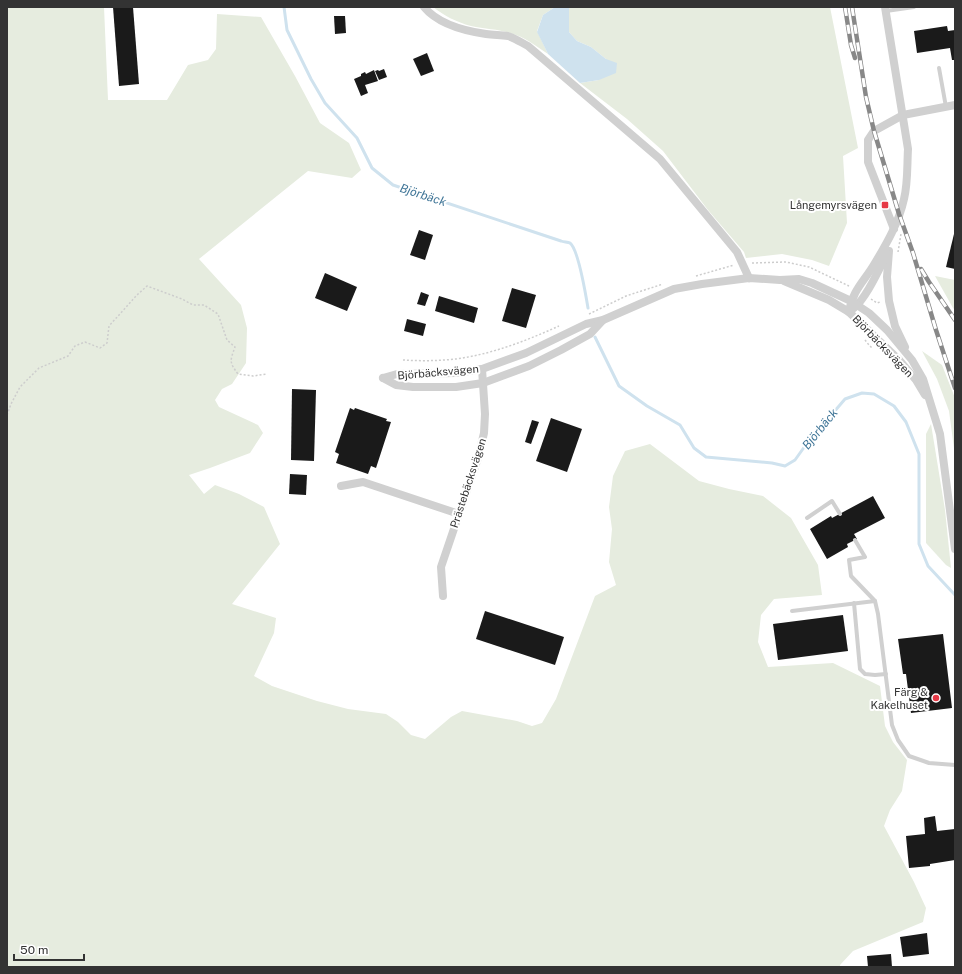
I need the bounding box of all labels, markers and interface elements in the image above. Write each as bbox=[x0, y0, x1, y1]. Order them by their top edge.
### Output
water label: Björbäck bbox=[398, 181, 448, 209]
place label: Långemyrsvägen bbox=[790, 199, 877, 211]
marker: Långemyrsvägen bbox=[880, 200, 890, 210]
street label: Björbäcksvägen bbox=[850, 312, 916, 380]
street label: Björbäcksvägen bbox=[397, 362, 479, 382]
water label: Björbäck bbox=[799, 406, 841, 452]
street label: Prästebäcksvägen bbox=[448, 437, 488, 529]
place label: Färg & Kakelhuset bbox=[871, 686, 928, 711]
marker: Färg & Kakelhuset bbox=[931, 693, 941, 703]
scale bar bbox=[14, 936, 84, 962]
text: 50 m bbox=[20, 943, 48, 957]

